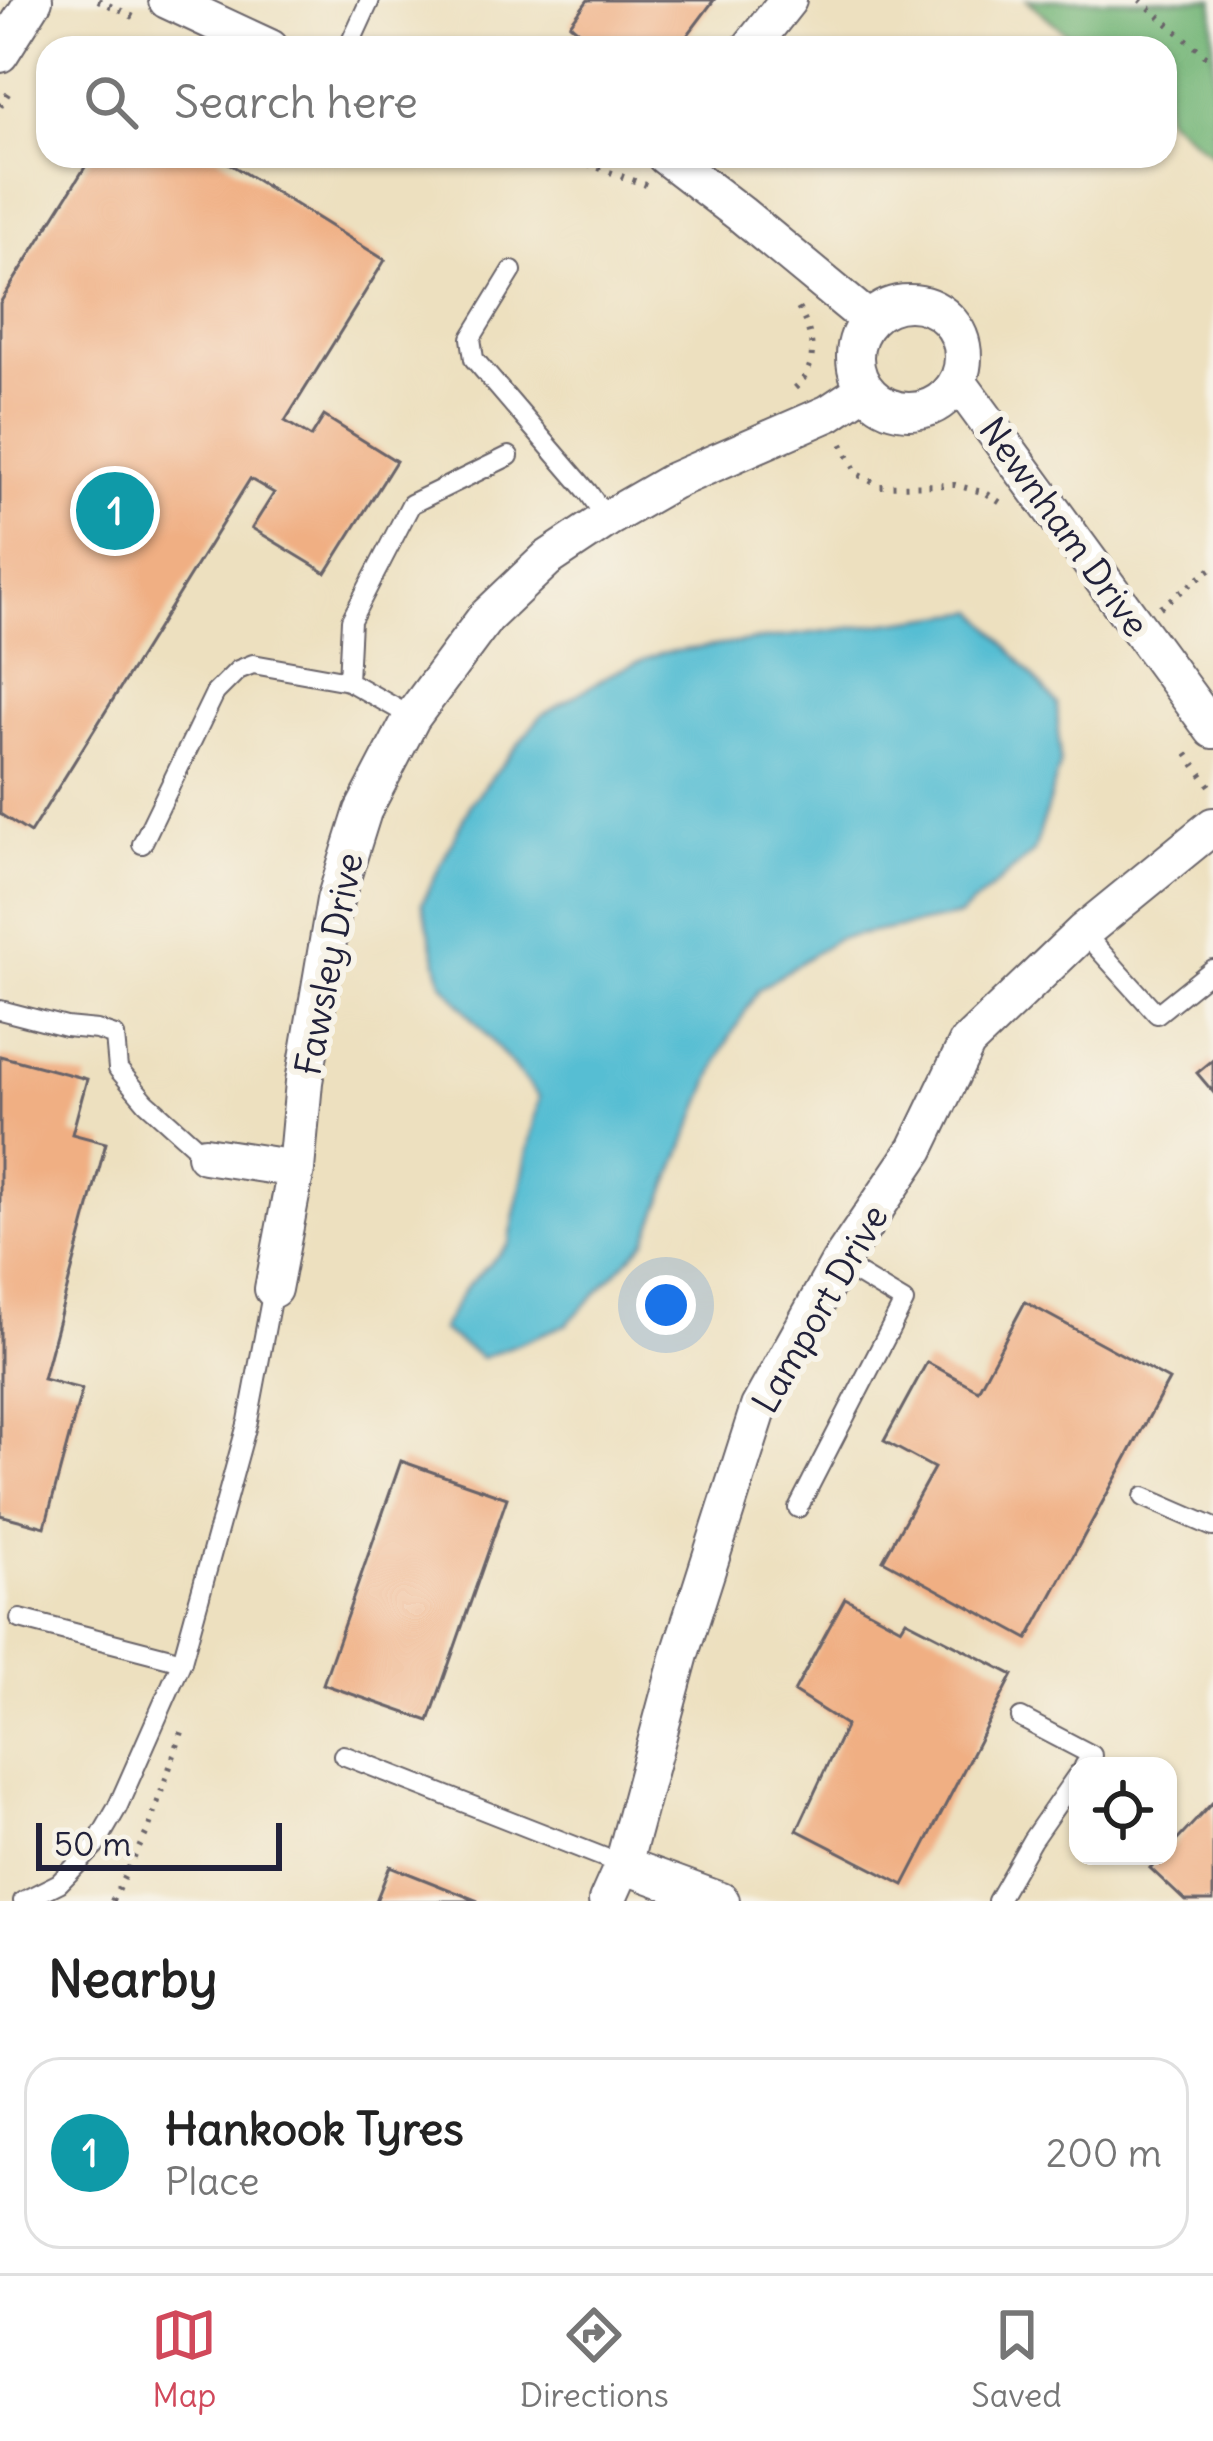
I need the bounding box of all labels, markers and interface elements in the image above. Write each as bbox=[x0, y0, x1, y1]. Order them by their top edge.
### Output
search box bbox=[36, 36, 1177, 168]
icon: search bbox=[78, 69, 144, 135]
text: Search here bbox=[174, 74, 418, 130]
street label: Newnham Drive bbox=[969, 409, 1159, 645]
pin: 1 bbox=[76, 466, 154, 556]
street label: Fawsley Drive bbox=[285, 849, 373, 1079]
street label: Lamport Drive bbox=[742, 1197, 898, 1421]
your location bbox=[636, 1275, 696, 1335]
map controls bbox=[1069, 1757, 1177, 1865]
button: locate bbox=[1069, 1757, 1177, 1865]
scale bar bbox=[36, 1817, 282, 1870]
text: 50 m bbox=[54, 1823, 131, 1865]
text: Nearby bbox=[48, 1947, 217, 2011]
text: Hankook Tyres bbox=[165, 2101, 464, 2157]
text: 1 bbox=[82, 2129, 98, 2178]
text: 200 m bbox=[1046, 2129, 1162, 2178]
text: Place bbox=[165, 2157, 259, 2206]
tab: Map bbox=[151, 2302, 217, 2416]
tab: Directions bbox=[520, 2302, 669, 2416]
tab: Saved bbox=[971, 2302, 1062, 2416]

